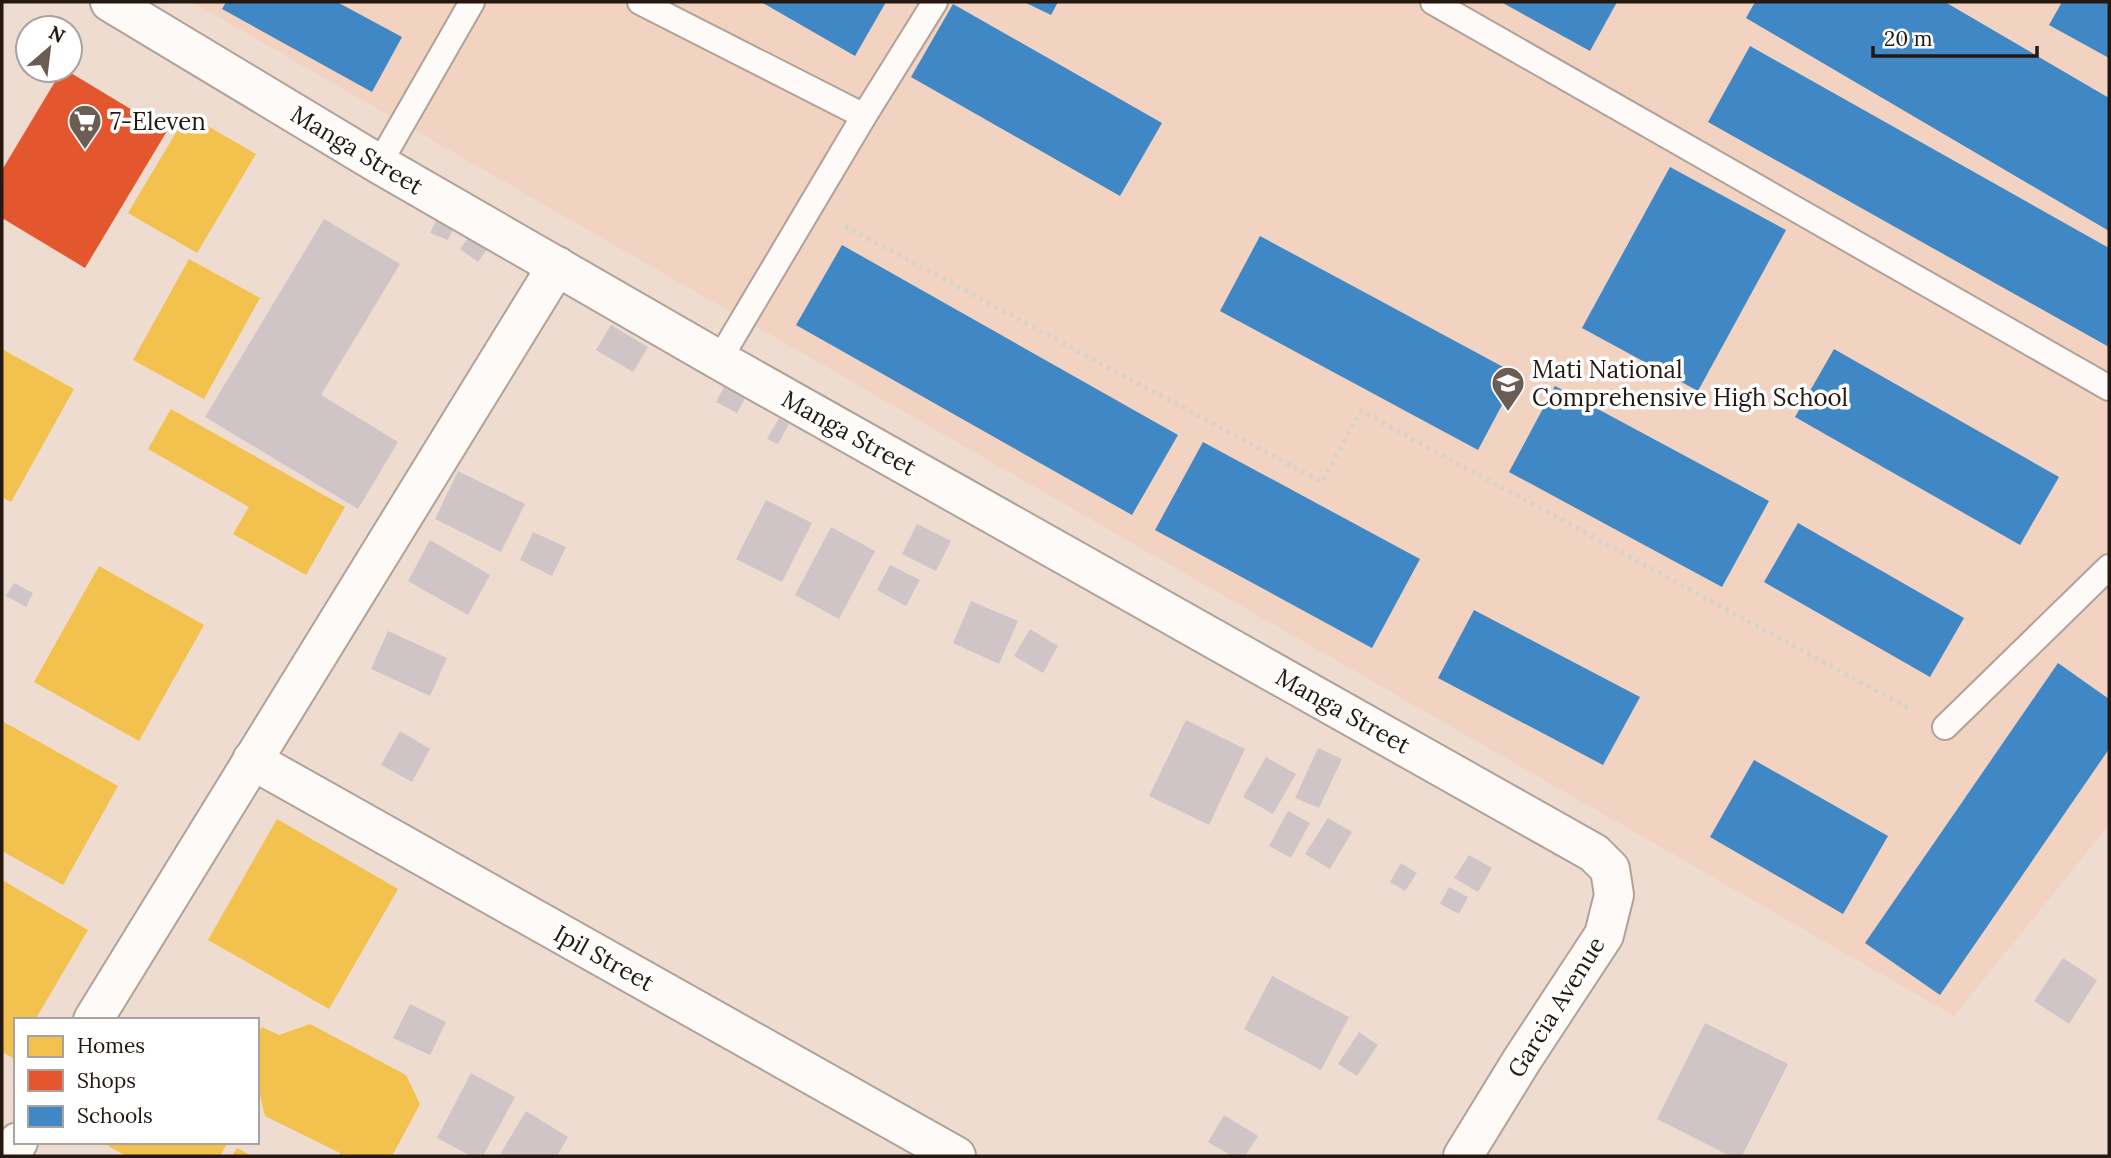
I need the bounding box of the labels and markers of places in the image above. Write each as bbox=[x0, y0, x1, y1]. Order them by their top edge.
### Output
supermarket icon: 7-Eleven bbox=[66, 102, 104, 151]
place label: 7-Eleven bbox=[110, 106, 206, 137]
place label: Mati National Comprehensive High School bbox=[1532, 354, 1848, 413]
school or university icon: Mati National Comprehensive High School bbox=[1489, 364, 1527, 413]

